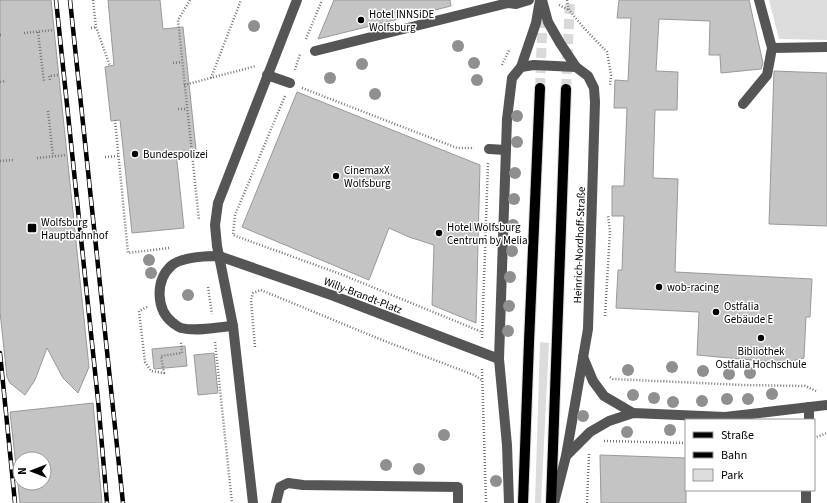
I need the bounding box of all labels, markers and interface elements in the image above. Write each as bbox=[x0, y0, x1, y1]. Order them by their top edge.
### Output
place label: Hotel INNSiDE Wolfsburg bbox=[369, 7, 434, 35]
marker: Hotel INNSiDE Wolfsburg bbox=[356, 15, 366, 25]
place label: Bundespolizei bbox=[143, 147, 208, 162]
marker: Bundespolizei bbox=[130, 149, 140, 159]
place label: CinemaxX Wolfsburg bbox=[344, 163, 391, 191]
marker: CinemaxX Wolfsburg bbox=[331, 171, 341, 181]
street label: Heinrich-Nordhoff-Straße bbox=[570, 186, 589, 304]
place label: Wolfsburg Hauptbahnhof bbox=[41, 215, 109, 243]
place label: Hotel Wolfsburg Centrum by Melia bbox=[447, 220, 527, 248]
marker: Wolfsburg Hauptbahnhof bbox=[26, 222, 38, 234]
marker: Hotel Wolfsburg Centrum by Melia bbox=[434, 228, 444, 238]
street label: Willy-Brandt-Platz bbox=[321, 274, 404, 317]
place label: wob-racing bbox=[667, 280, 719, 295]
marker: wob-racing bbox=[654, 282, 664, 292]
place label: Ostfalia Gebäude E bbox=[724, 299, 773, 327]
marker: Ostfalia Gebäude E bbox=[711, 307, 721, 317]
marker: Bibliothek Ostfalia Hochschule bbox=[756, 333, 766, 343]
place label: Bibliothek Ostfalia Hochschule bbox=[715, 344, 807, 372]
legend bbox=[685, 419, 815, 491]
text: Straße bbox=[721, 427, 754, 444]
text: Bahn bbox=[721, 447, 747, 464]
north arrow bbox=[12, 451, 52, 491]
text: N bbox=[15, 467, 30, 475]
text: Park bbox=[721, 467, 743, 484]

